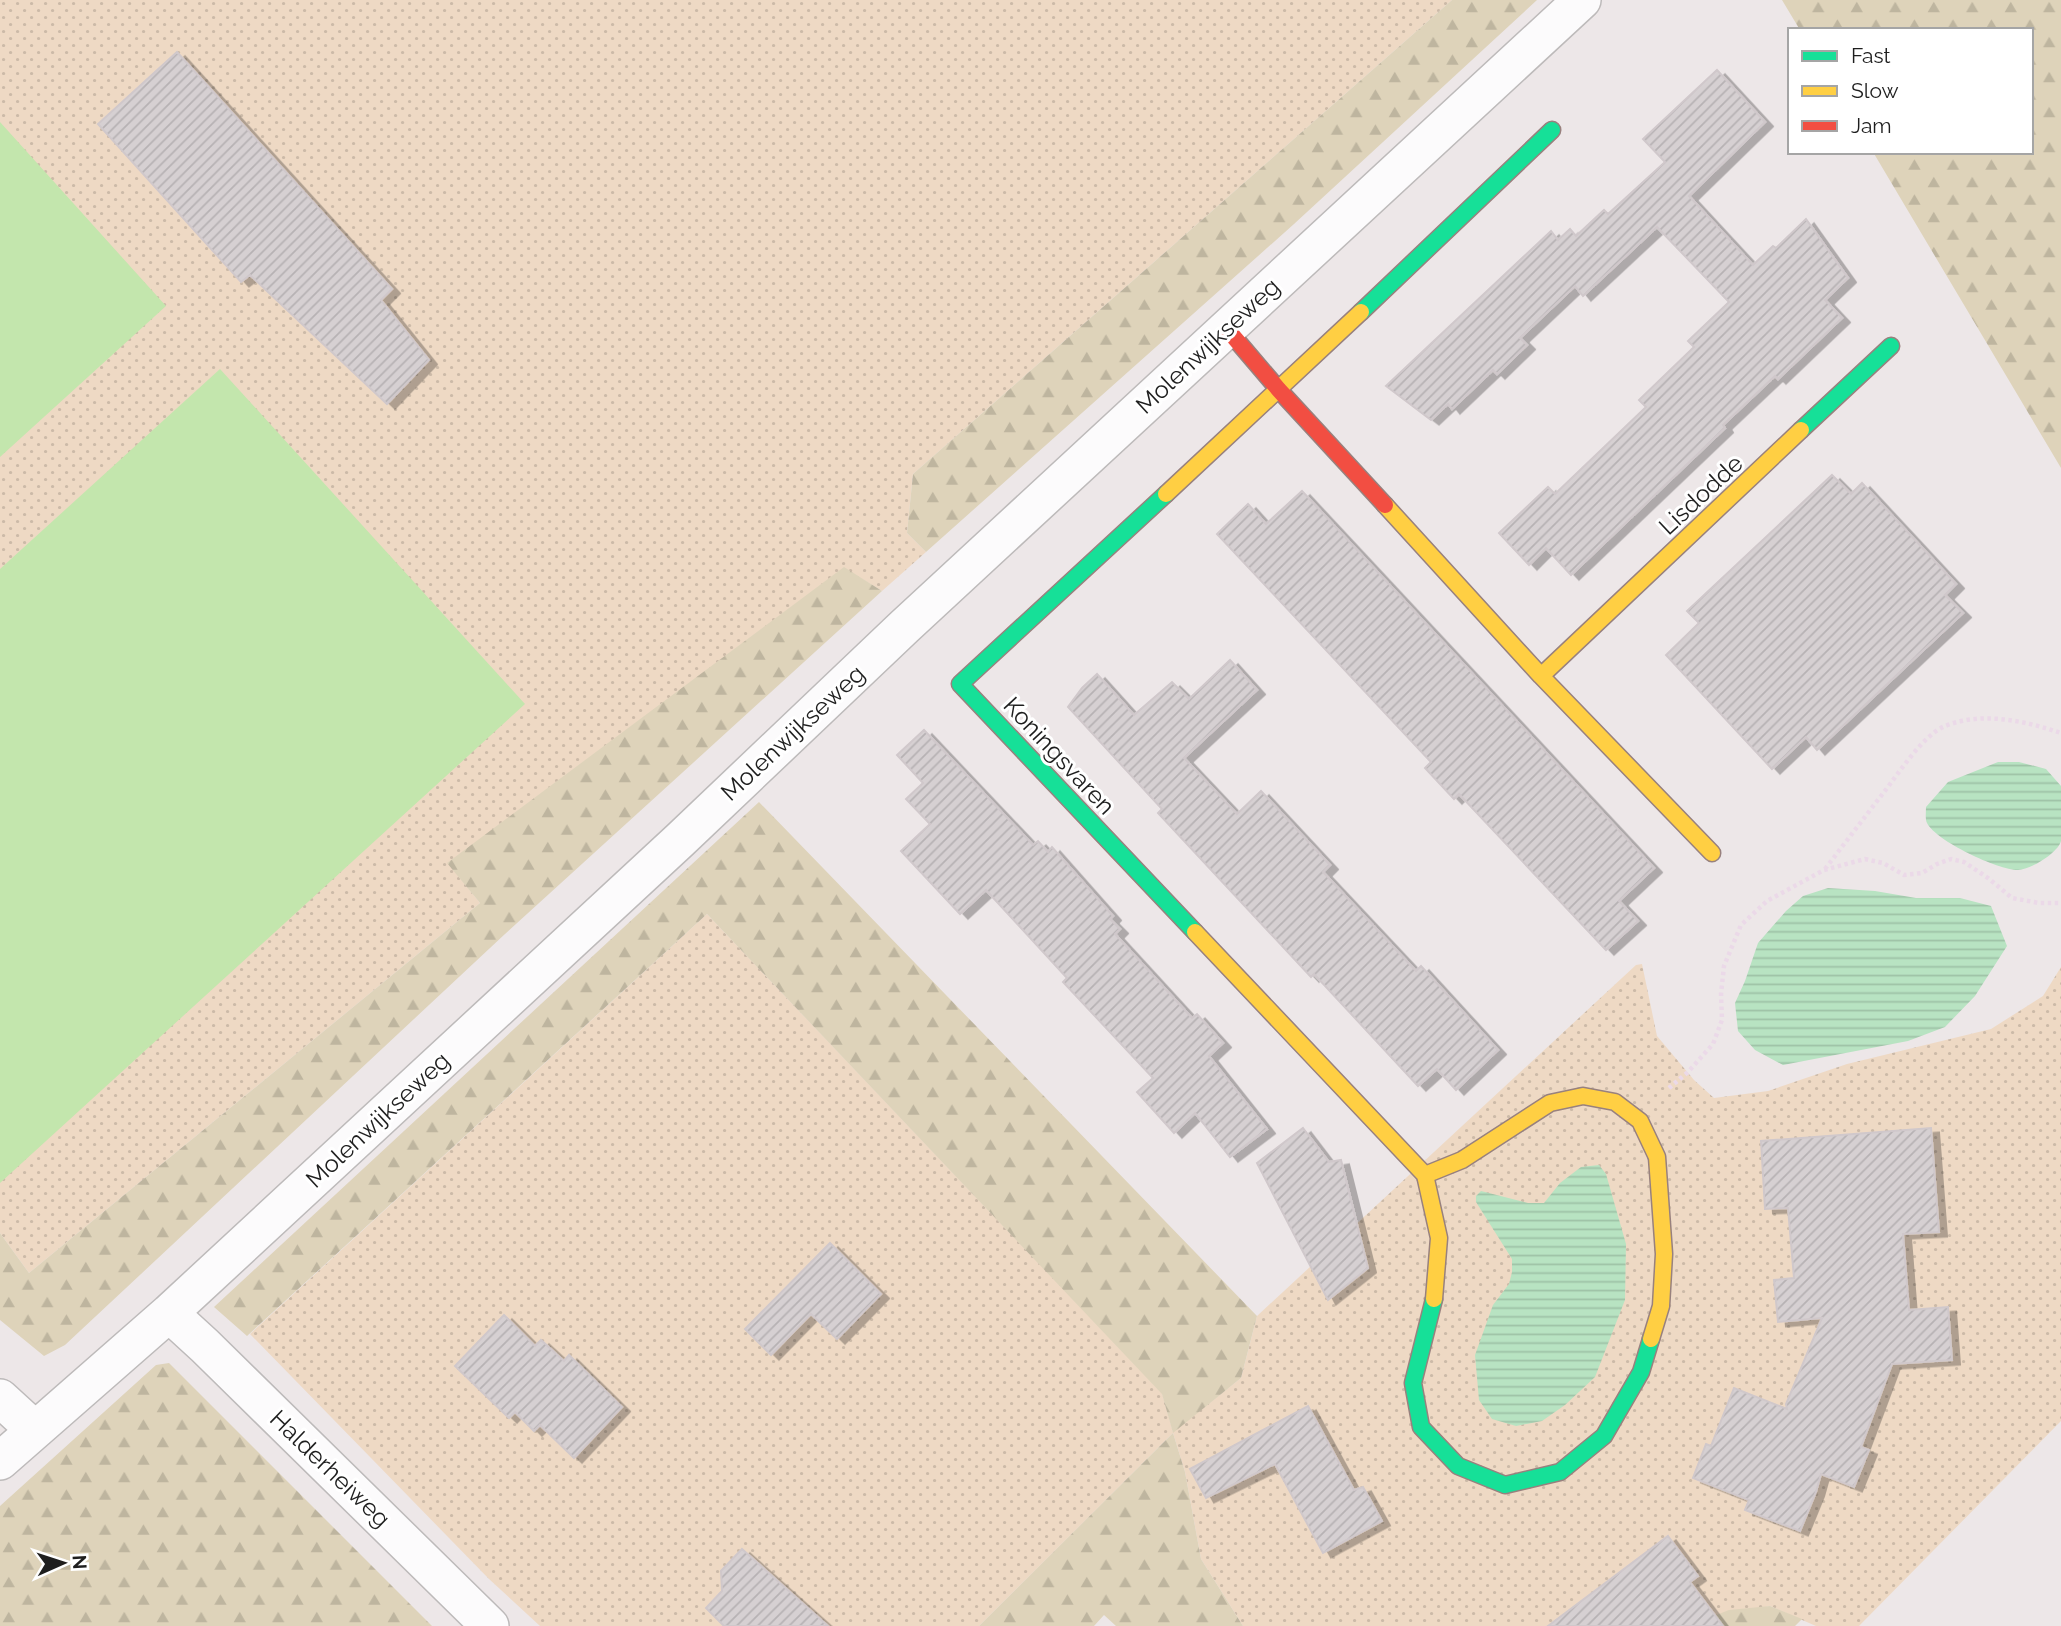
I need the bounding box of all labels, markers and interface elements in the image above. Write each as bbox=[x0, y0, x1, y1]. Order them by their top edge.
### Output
legend bbox=[1788, 28, 2033, 154]
text: Fast bbox=[1851, 43, 1891, 68]
text: Slow bbox=[1851, 78, 1899, 103]
text: Jam bbox=[1851, 113, 1892, 138]
street label: Molenwijkseweg bbox=[1130, 272, 1285, 420]
street label: Lisdodde bbox=[1653, 449, 1749, 541]
street label: Molenwijkseweg bbox=[715, 659, 870, 807]
street label: Koningsvaren bbox=[998, 691, 1121, 820]
street label: Molenwijkseweg bbox=[300, 1046, 455, 1194]
street label: Halderheiweg bbox=[264, 1404, 397, 1533]
north arrow bbox=[28, 1528, 98, 1598]
text: N bbox=[69, 1554, 91, 1570]

